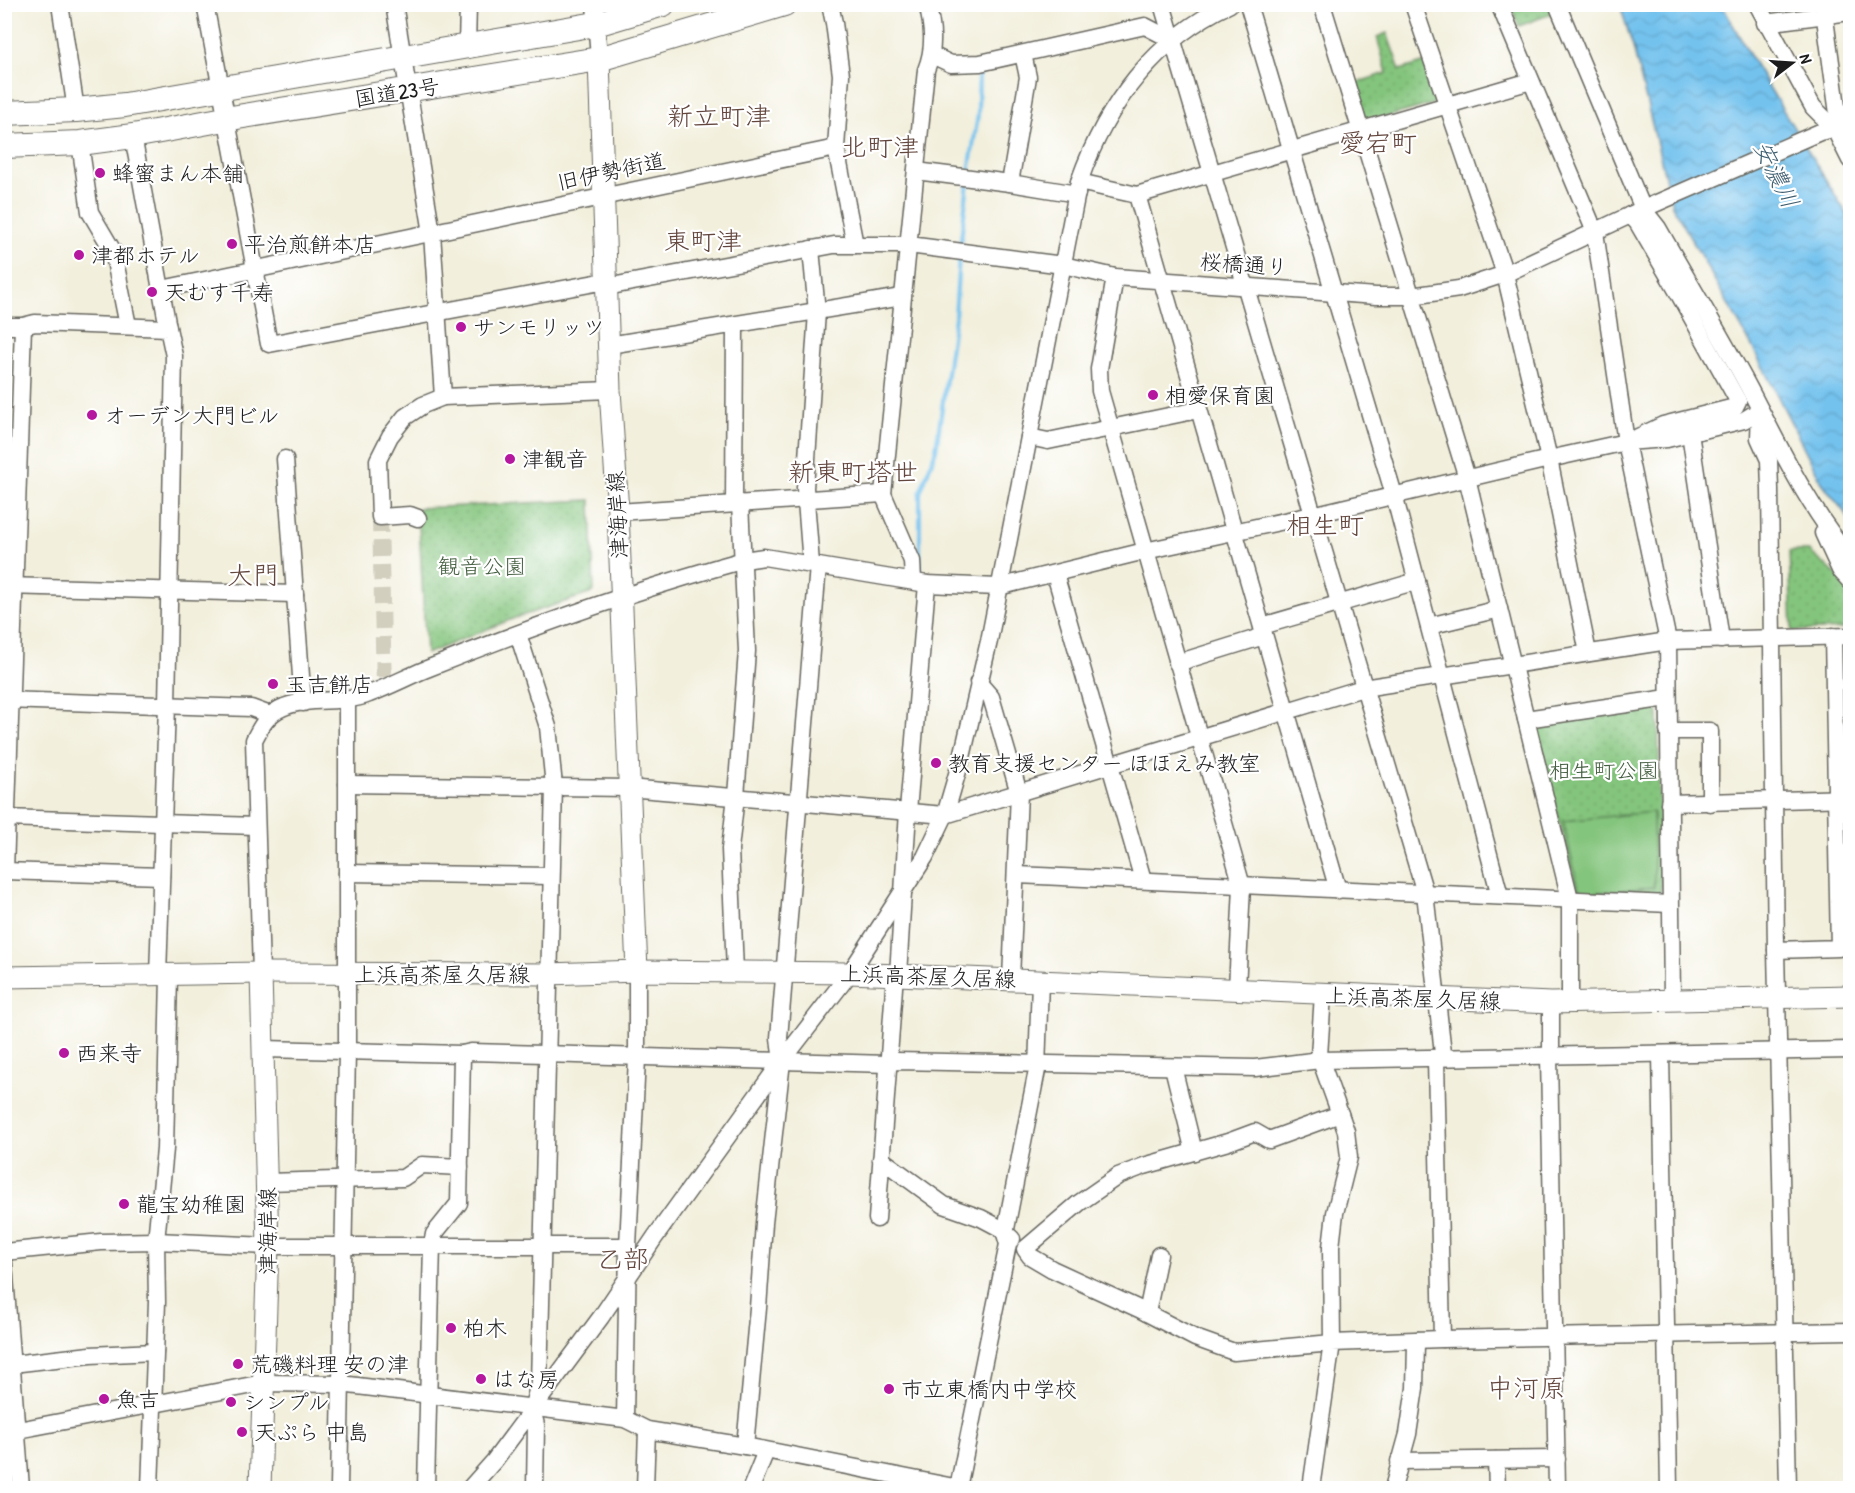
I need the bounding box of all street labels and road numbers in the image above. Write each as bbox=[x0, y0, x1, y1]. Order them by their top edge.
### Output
street label: 国道23号 bbox=[352, 70, 442, 114]
street label: 旧伊勢街道 bbox=[554, 145, 668, 197]
street label: 桜橋通り bbox=[1199, 246, 1289, 282]
street label: 津海岸線 bbox=[600, 470, 634, 560]
street label: 上浜高茶屋久居線 bbox=[840, 958, 1016, 994]
street label: 上浜高茶屋久居線 bbox=[354, 959, 530, 989]
street label: 上浜高茶屋久居線 bbox=[1325, 980, 1501, 1016]
street label: 津海岸線 bbox=[252, 1187, 282, 1275]

